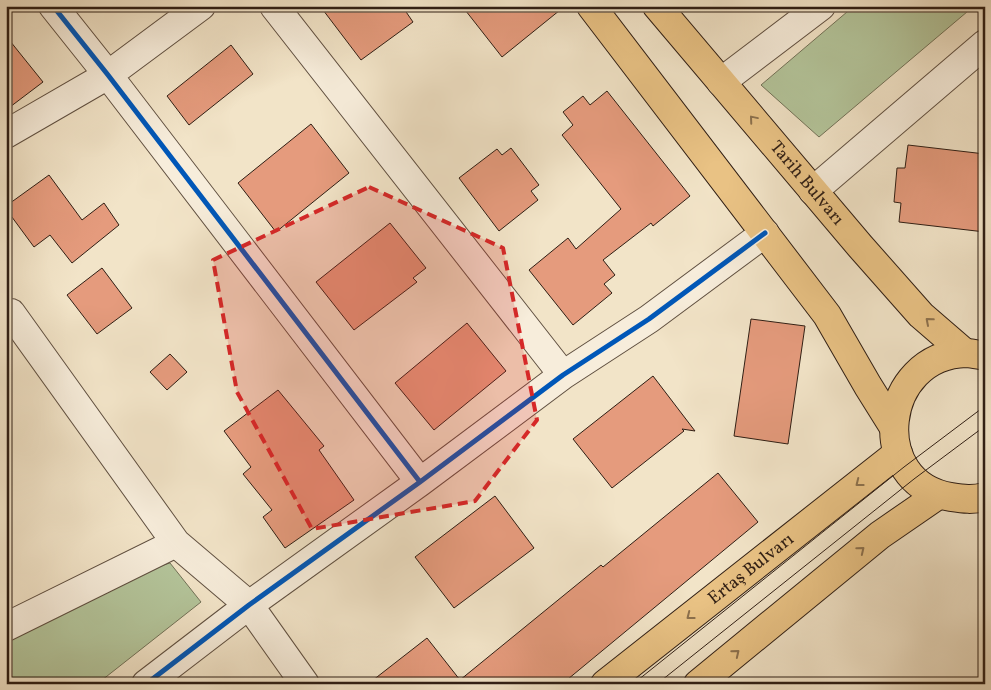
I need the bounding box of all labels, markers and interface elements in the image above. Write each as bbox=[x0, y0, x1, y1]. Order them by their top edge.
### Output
one-way arrow bbox=[750, 116, 759, 125]
street label: Tarih Bulvarı bbox=[764, 135, 850, 231]
one-way arrow bbox=[925, 318, 934, 327]
one-way arrow bbox=[856, 478, 865, 487]
street label: Ertaş Bulvarı bbox=[703, 527, 799, 611]
one-way arrow bbox=[856, 546, 865, 555]
one-way arrow bbox=[687, 610, 696, 618]
one-way arrow bbox=[730, 649, 739, 658]

